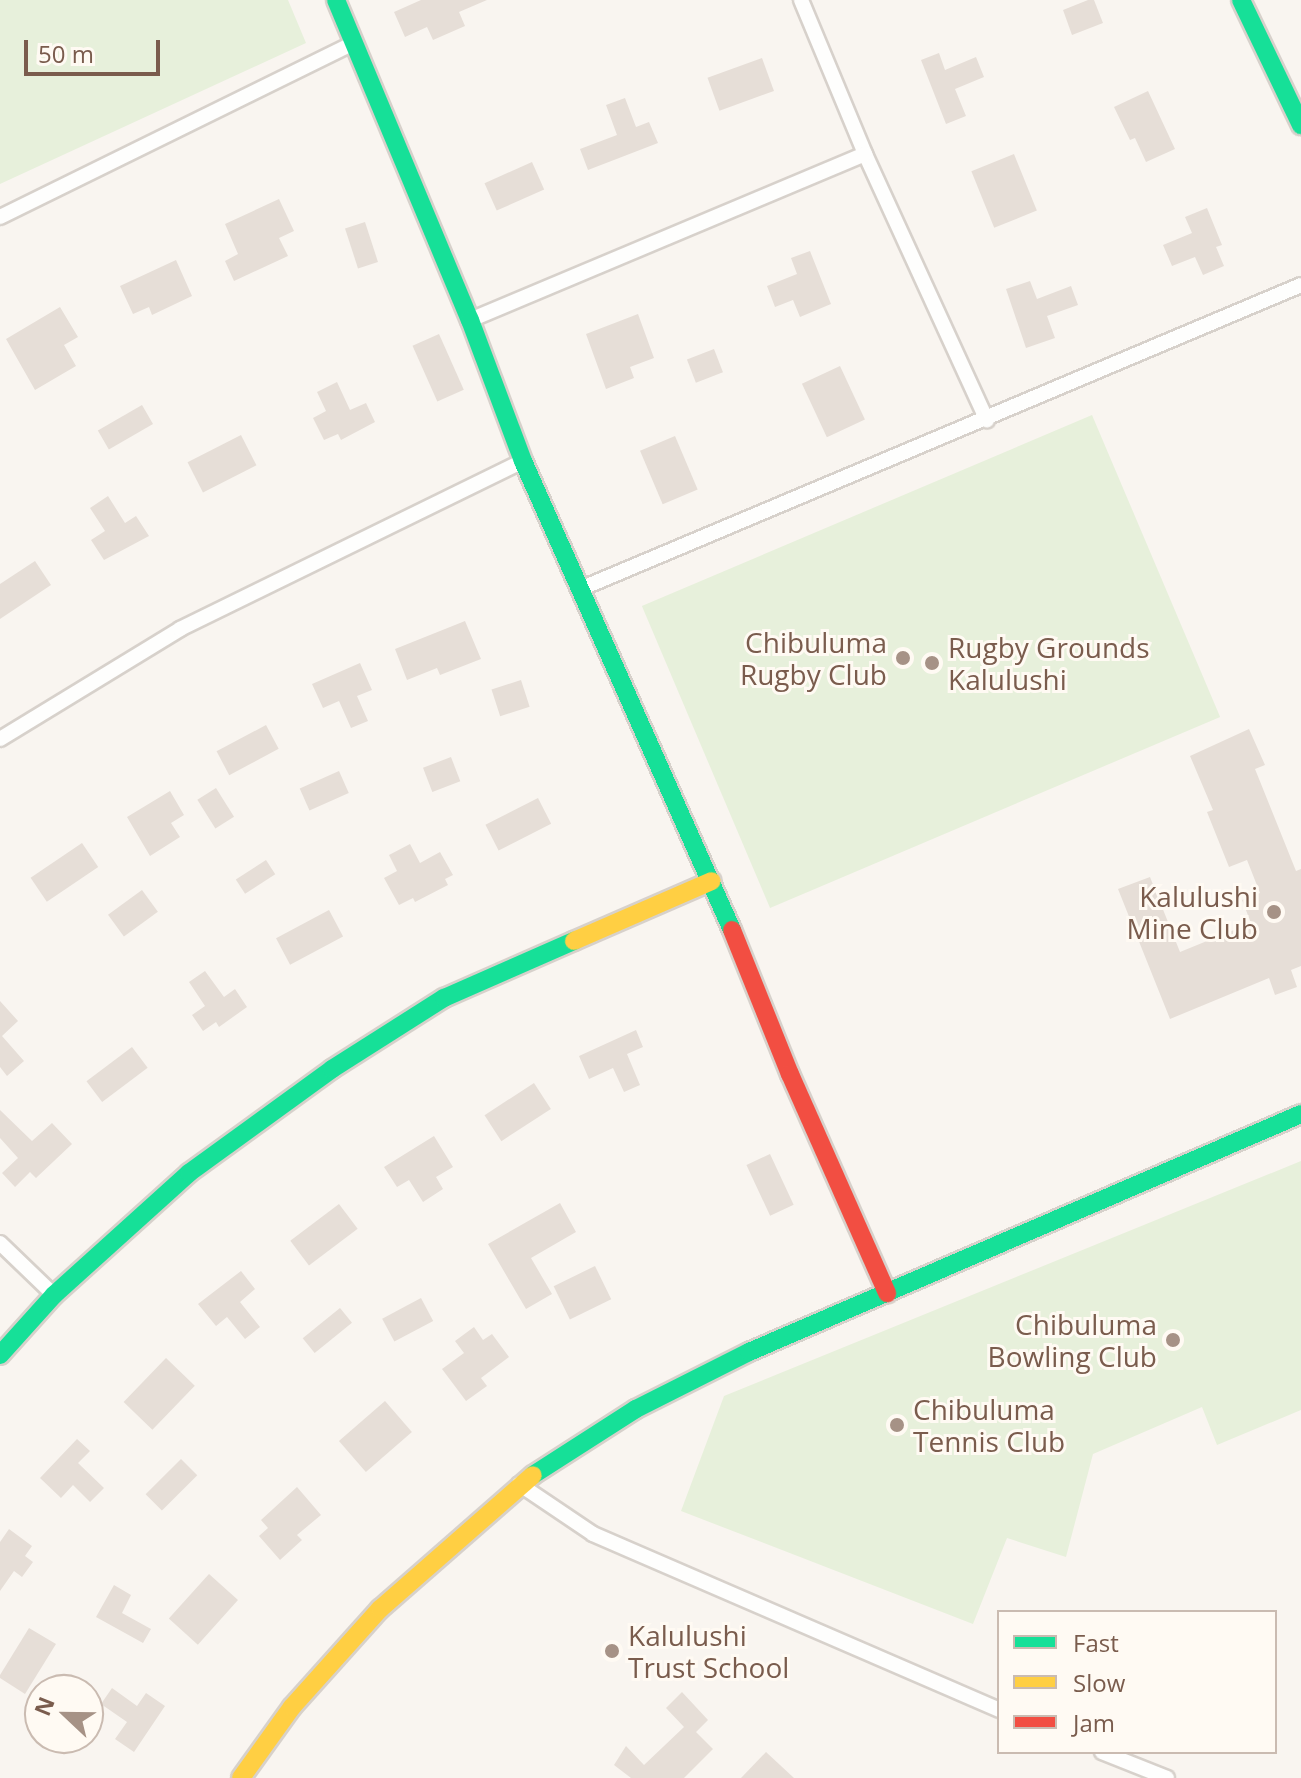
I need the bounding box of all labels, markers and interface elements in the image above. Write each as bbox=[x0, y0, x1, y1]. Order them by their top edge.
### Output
scale bar bbox=[28, 24, 164, 74]
text: 50 m bbox=[38, 37, 94, 70]
place label: Chibuluma Rugby Club bbox=[740, 625, 887, 691]
place label: Rugby Grounds Kalulushi bbox=[948, 630, 1150, 696]
marker: Chibuluma Rugby Club bbox=[894, 649, 912, 667]
marker: Rugby Grounds Kalulushi bbox=[923, 654, 941, 672]
place label: Kalulushi Mine Club bbox=[1127, 879, 1258, 945]
marker: Kalulushi Mine Club bbox=[1265, 903, 1283, 921]
place label: Chibuluma Bowling Club bbox=[988, 1307, 1157, 1373]
marker: Chibuluma Bowling Club bbox=[1164, 1331, 1182, 1349]
place label: Chibuluma Tennis Club bbox=[913, 1392, 1065, 1458]
marker: Chibuluma Tennis Club bbox=[888, 1416, 906, 1434]
legend bbox=[997, 1610, 1277, 1754]
place label: Kalulushi Trust School bbox=[628, 1618, 789, 1684]
text: Fast bbox=[1073, 1626, 1119, 1659]
marker: Kalulushi Trust School bbox=[603, 1642, 621, 1660]
text: Slow bbox=[1073, 1666, 1125, 1699]
north arrow bbox=[24, 1674, 104, 1754]
text: N bbox=[26, 1692, 61, 1720]
text: Jam bbox=[1073, 1706, 1115, 1739]

